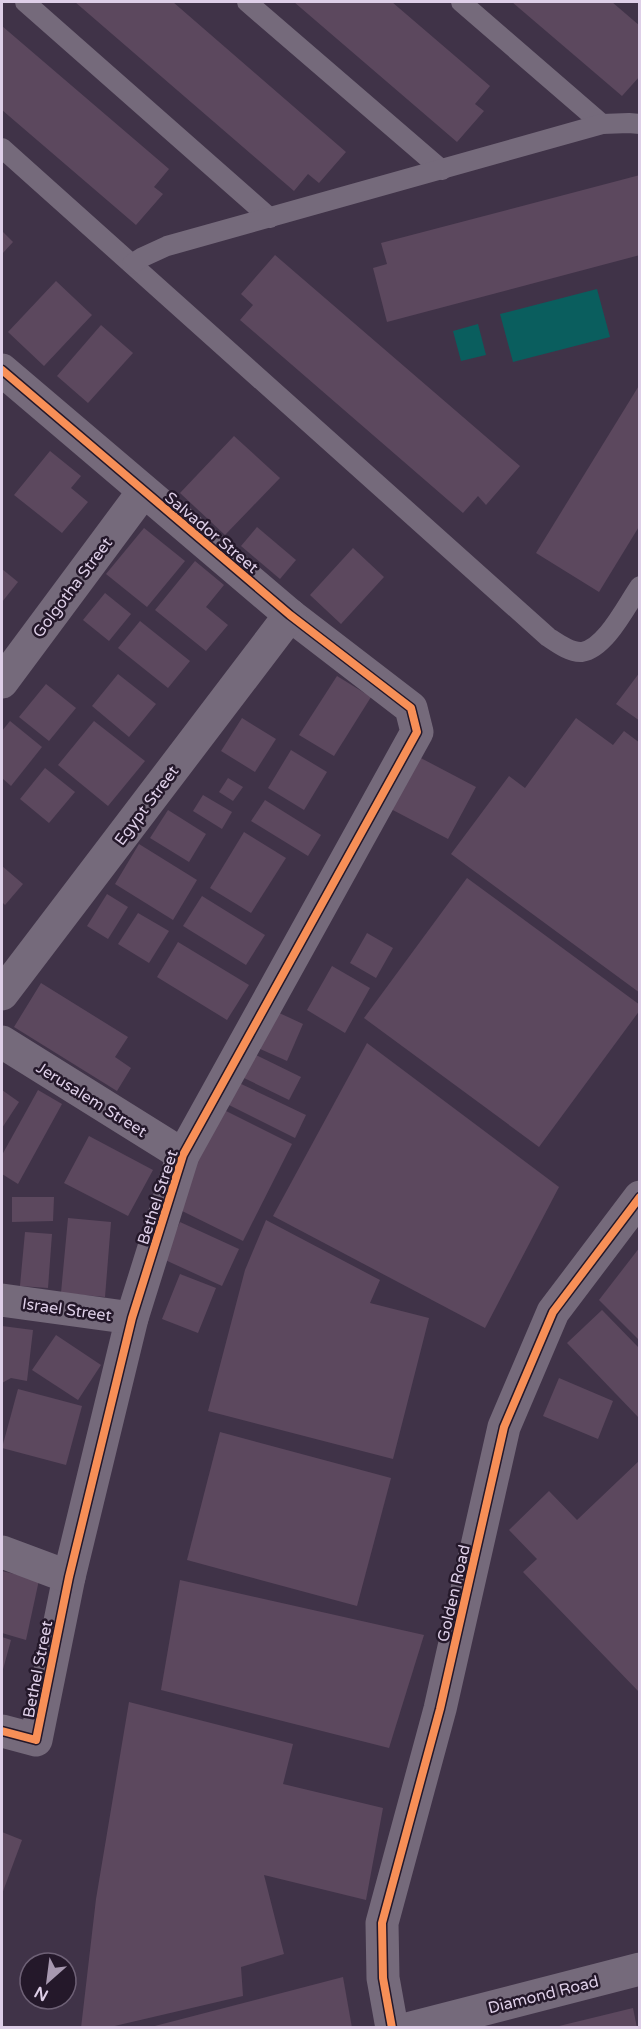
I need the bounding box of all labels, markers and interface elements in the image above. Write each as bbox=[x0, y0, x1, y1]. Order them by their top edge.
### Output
street label: Salvador Street bbox=[160, 488, 262, 578]
street label: Golgotha Street bbox=[29, 534, 117, 642]
street label: Egypt Street bbox=[110, 762, 183, 849]
street label: Jerusalem Street bbox=[32, 1058, 150, 1142]
street label: Bethel Street bbox=[133, 1147, 183, 1247]
street label: Israel Street bbox=[21, 1294, 113, 1326]
street label: Golden Road bbox=[433, 1543, 475, 1644]
street label: Bethel Street bbox=[19, 1619, 57, 1720]
north arrow bbox=[18, 1951, 78, 2011]
street label: Diamond Road bbox=[486, 1972, 601, 2018]
text: N bbox=[31, 1982, 52, 2005]

